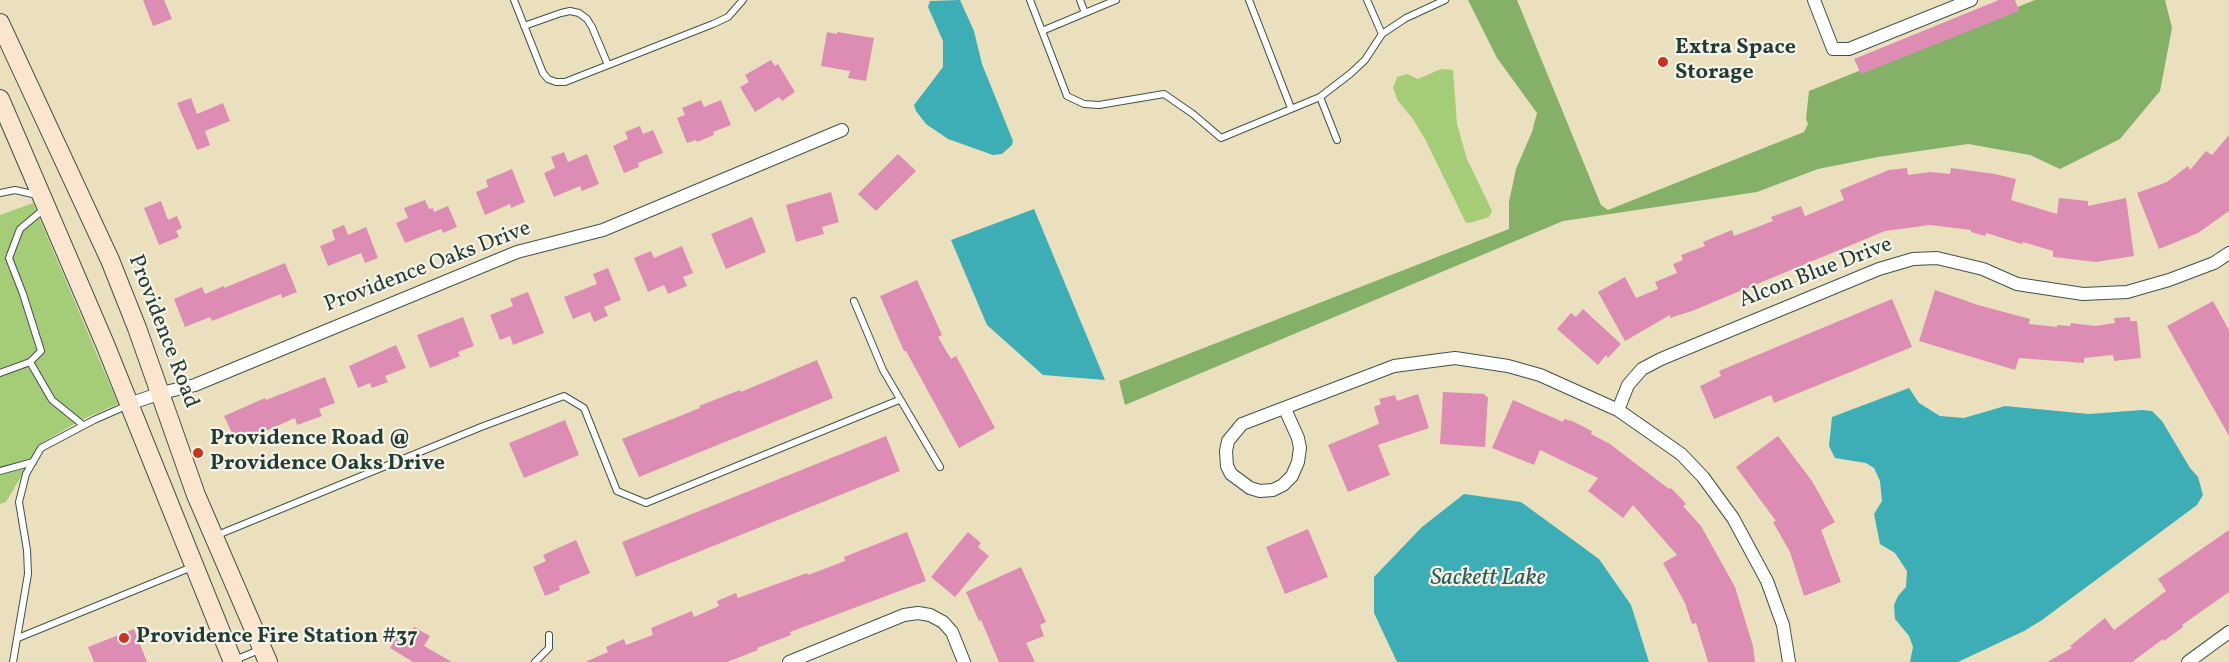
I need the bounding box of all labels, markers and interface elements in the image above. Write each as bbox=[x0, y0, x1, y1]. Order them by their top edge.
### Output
place label: Extra Space Storage bbox=[1675, 36, 1796, 88]
marker: Extra Space Storage bbox=[1656, 55, 1670, 69]
street label: Providence Oaks Drive bbox=[321, 216, 535, 320]
street label: Alcon Blue Drive bbox=[1735, 233, 1897, 315]
street label: Providence Road bbox=[121, 252, 203, 412]
place label: Providence Road @ Providence Oaks Drive bbox=[210, 427, 445, 478]
marker: Providence Road @ Providence Oaks Drive bbox=[191, 446, 205, 460]
water label: Sackett Lake bbox=[1431, 566, 1545, 594]
place label: Providence Fire Station #37 bbox=[136, 625, 418, 651]
marker: Providence Fire Station #37 bbox=[117, 631, 131, 645]

